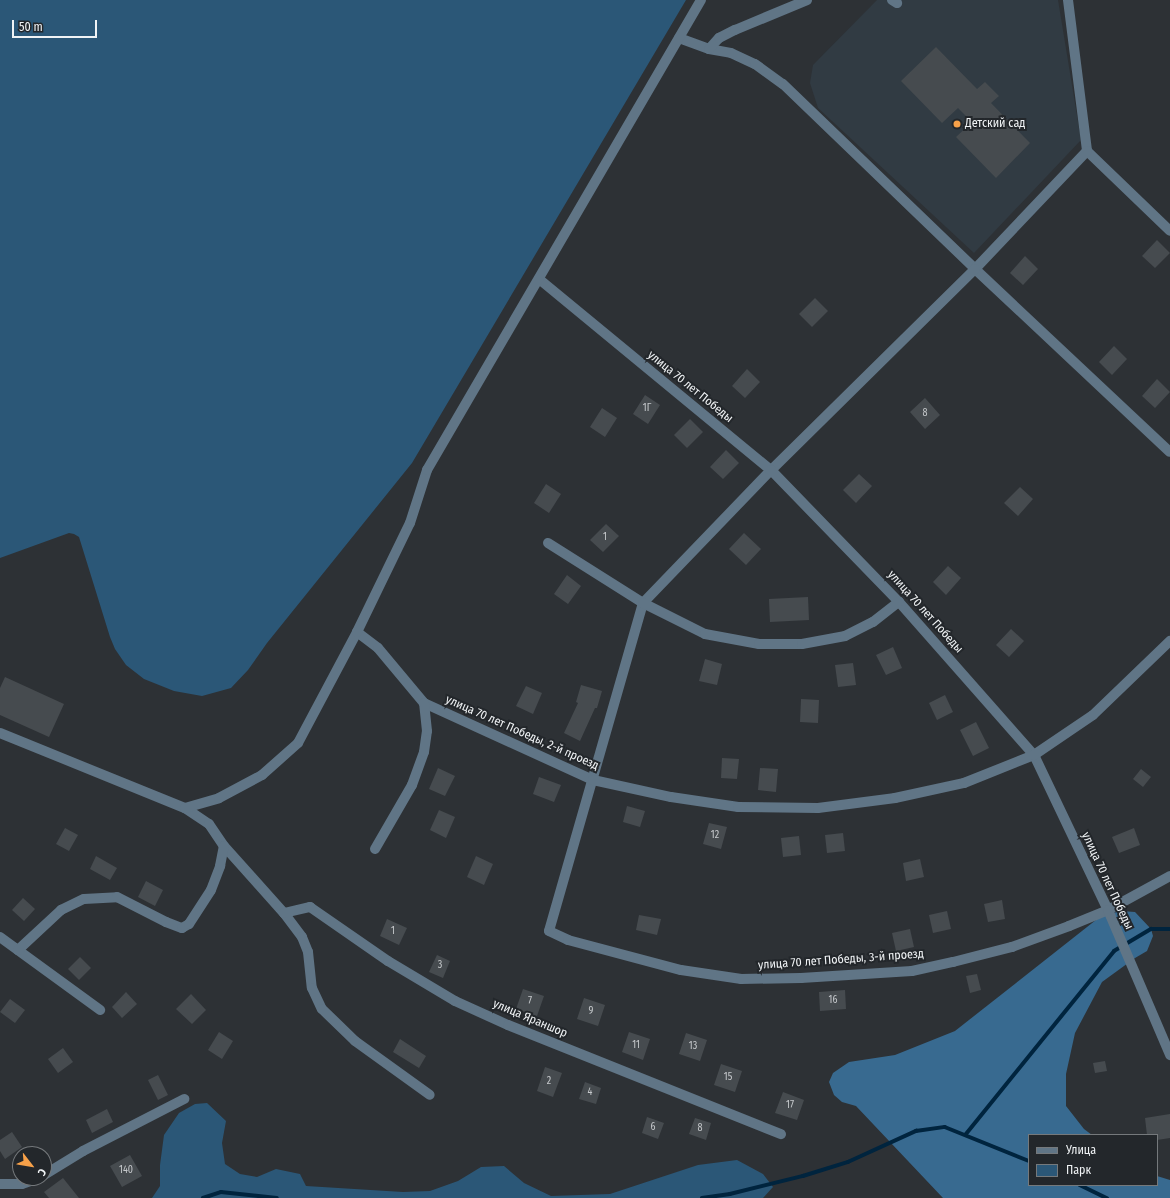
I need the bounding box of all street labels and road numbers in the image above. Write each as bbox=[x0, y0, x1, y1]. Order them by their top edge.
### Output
street label: улица 70 лет Победы bbox=[644, 348, 736, 426]
street label: улица 70 лет Победы bbox=[884, 568, 966, 656]
street label: улица 70 лет Победы, 2-й проезд bbox=[443, 693, 601, 773]
street label: улица 70 лет Победы bbox=[1078, 830, 1136, 932]
street label: улица 70 лет Победы, 3-й проезд bbox=[758, 947, 924, 973]
street label: улица Яраншор bbox=[491, 997, 569, 1041]

